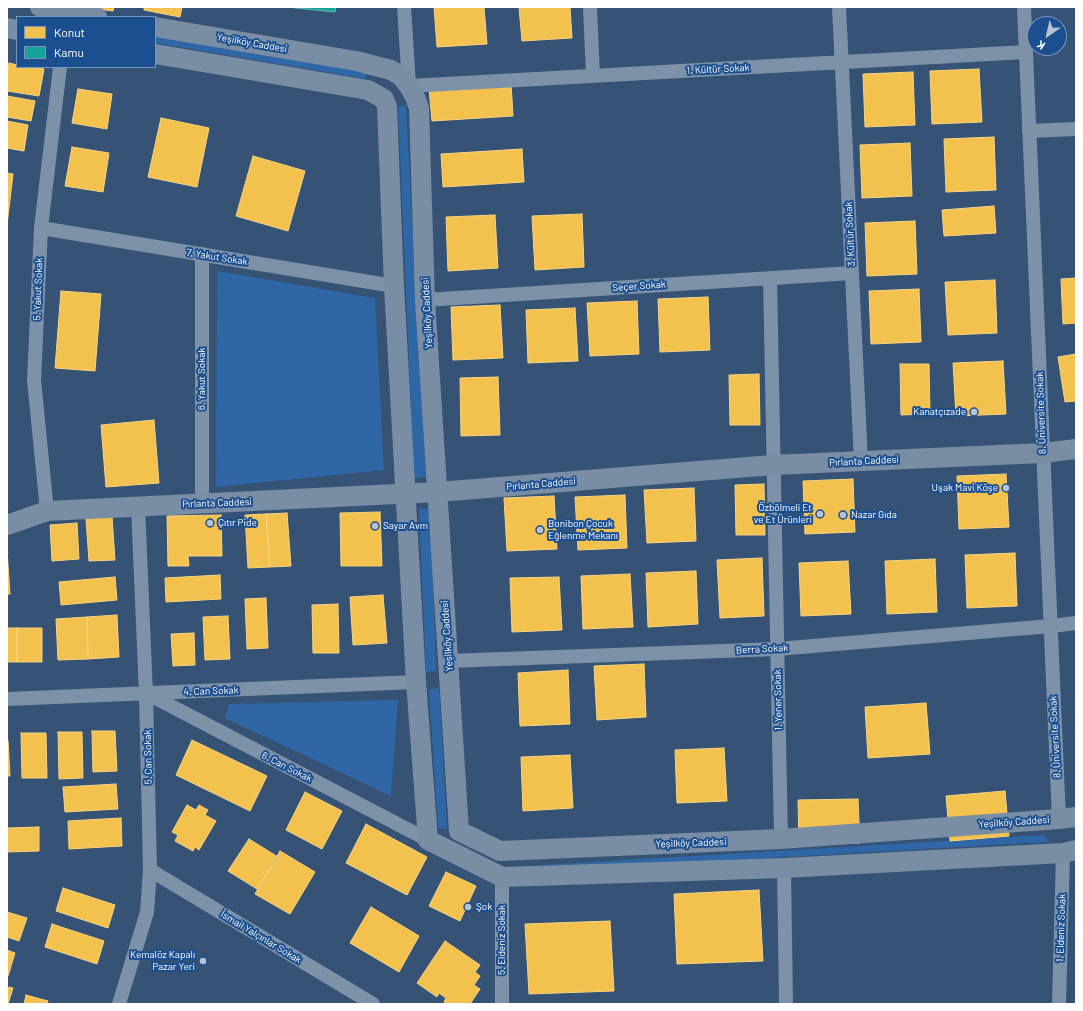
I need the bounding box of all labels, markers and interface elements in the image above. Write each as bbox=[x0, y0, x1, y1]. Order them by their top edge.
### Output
legend bbox=[16, 16, 156, 68]
north arrow bbox=[1027, 16, 1067, 56]
text: Konut bbox=[54, 25, 85, 39]
street label: Yeşilköy Caddesi bbox=[216, 31, 288, 55]
text: K bbox=[1034, 38, 1047, 53]
text: Kamu bbox=[54, 45, 84, 59]
street label: 1. Kültür Sokak bbox=[686, 61, 750, 77]
street label: 3. Kültür Sokak bbox=[842, 201, 858, 267]
street label: 7. Yakut Sokak bbox=[186, 246, 248, 268]
street label: 5. Yakut Sokak bbox=[31, 258, 45, 320]
street label: Yeşilköy Caddesi bbox=[419, 277, 435, 349]
street label: Seçer Sokak bbox=[612, 278, 666, 294]
street label: 6. Yakut Sokak bbox=[196, 348, 208, 410]
street label: 8. Üniversite Sokak bbox=[1034, 372, 1048, 454]
place label: Kanatçızade bbox=[913, 406, 966, 418]
marker: Kanatçızade bbox=[969, 407, 979, 417]
street label: Pırlanta Caddesi bbox=[829, 453, 899, 469]
street label: Pırlanta Caddesi bbox=[506, 475, 576, 493]
place label: Uşak Mavi Köşe bbox=[932, 482, 998, 494]
marker: Uşak Mavi Köşe bbox=[1001, 483, 1011, 493]
street label: Pırlanta Caddesi bbox=[182, 496, 252, 510]
place label: Özbölmeli Et ve Et Ürünleri bbox=[754, 502, 812, 526]
marker: Özbölmeli Et ve Et Ürünleri bbox=[815, 509, 825, 519]
place label: Nazar Gıda bbox=[851, 509, 897, 521]
marker: Nazar Gıda bbox=[838, 510, 848, 520]
place label: Çıtır Pide bbox=[218, 517, 257, 529]
marker: Çıtır Pide bbox=[205, 518, 215, 528]
place label: Bonibon Çocuk Eğlenme Mekanı bbox=[548, 518, 618, 542]
place label: Sayar Avm bbox=[383, 520, 428, 532]
marker: Sayar Avm bbox=[370, 521, 380, 531]
marker: Bonibon Çocuk Eğlenme Mekanı bbox=[535, 525, 545, 535]
street label: Yeşilköy Caddesi bbox=[439, 600, 455, 672]
street label: Berra Sokak bbox=[736, 642, 788, 656]
street label: 1. Yener Sokak bbox=[771, 669, 785, 731]
street label: 4. Can Sokak bbox=[183, 684, 239, 698]
street label: 8. Üniversite Sokak bbox=[1047, 696, 1063, 778]
street label: 5. Can Sokak bbox=[142, 730, 154, 784]
street label: 6. Can Sokak bbox=[260, 749, 314, 785]
street label: Yeşilköy Caddesi bbox=[978, 814, 1050, 830]
street label: Yeşilköy Caddesi bbox=[655, 836, 727, 850]
street label: 1. Eldeniz Sokak bbox=[1054, 894, 1068, 962]
place label: Şok bbox=[476, 901, 492, 913]
marker: Şok bbox=[463, 902, 473, 912]
street label: 5. Eldeniz Sokak bbox=[496, 905, 508, 975]
street label: İsmail Yalçınlar Sokak bbox=[218, 908, 304, 966]
place label: Kemalöz Kapalı Pazar Yeri bbox=[130, 949, 195, 972]
marker: Kemalöz Kapalı Pazar Yeri bbox=[198, 956, 208, 966]

